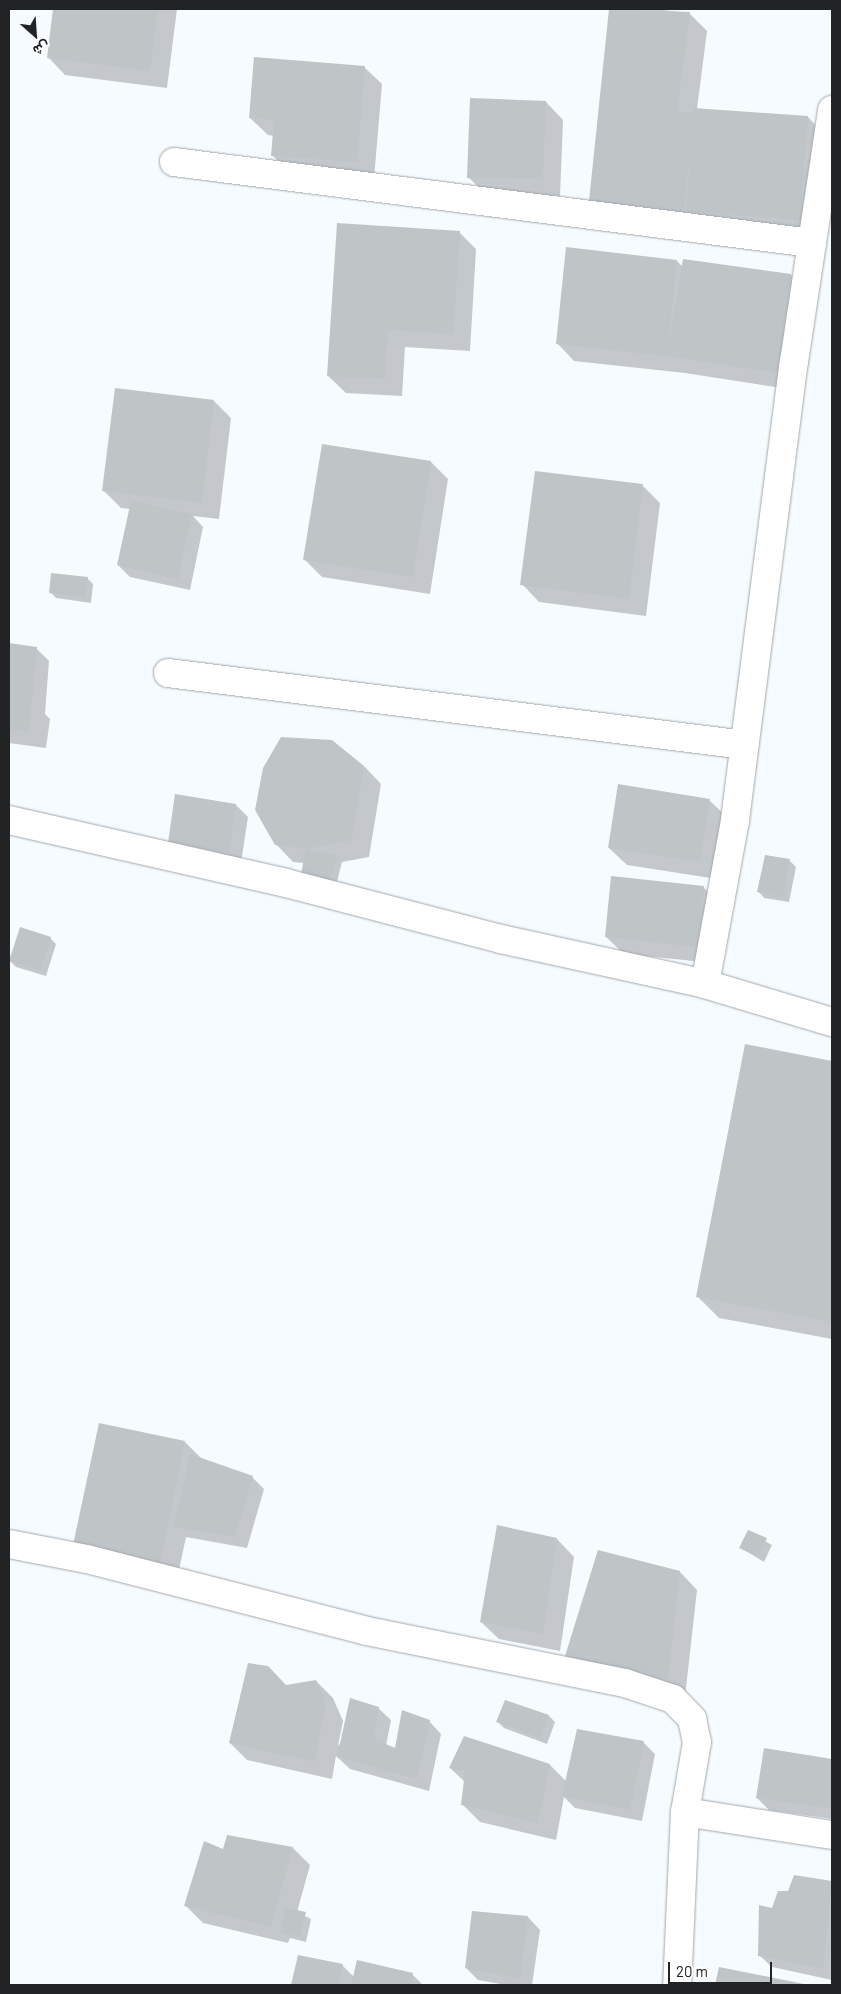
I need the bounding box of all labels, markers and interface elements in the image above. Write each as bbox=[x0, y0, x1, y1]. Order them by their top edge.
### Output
north arrow bbox=[10, 10, 60, 60]
text: ش bbox=[31, 38, 53, 60]
scale bar bbox=[671, 1952, 775, 1984]
text: 20 m bbox=[676, 1962, 708, 1980]

